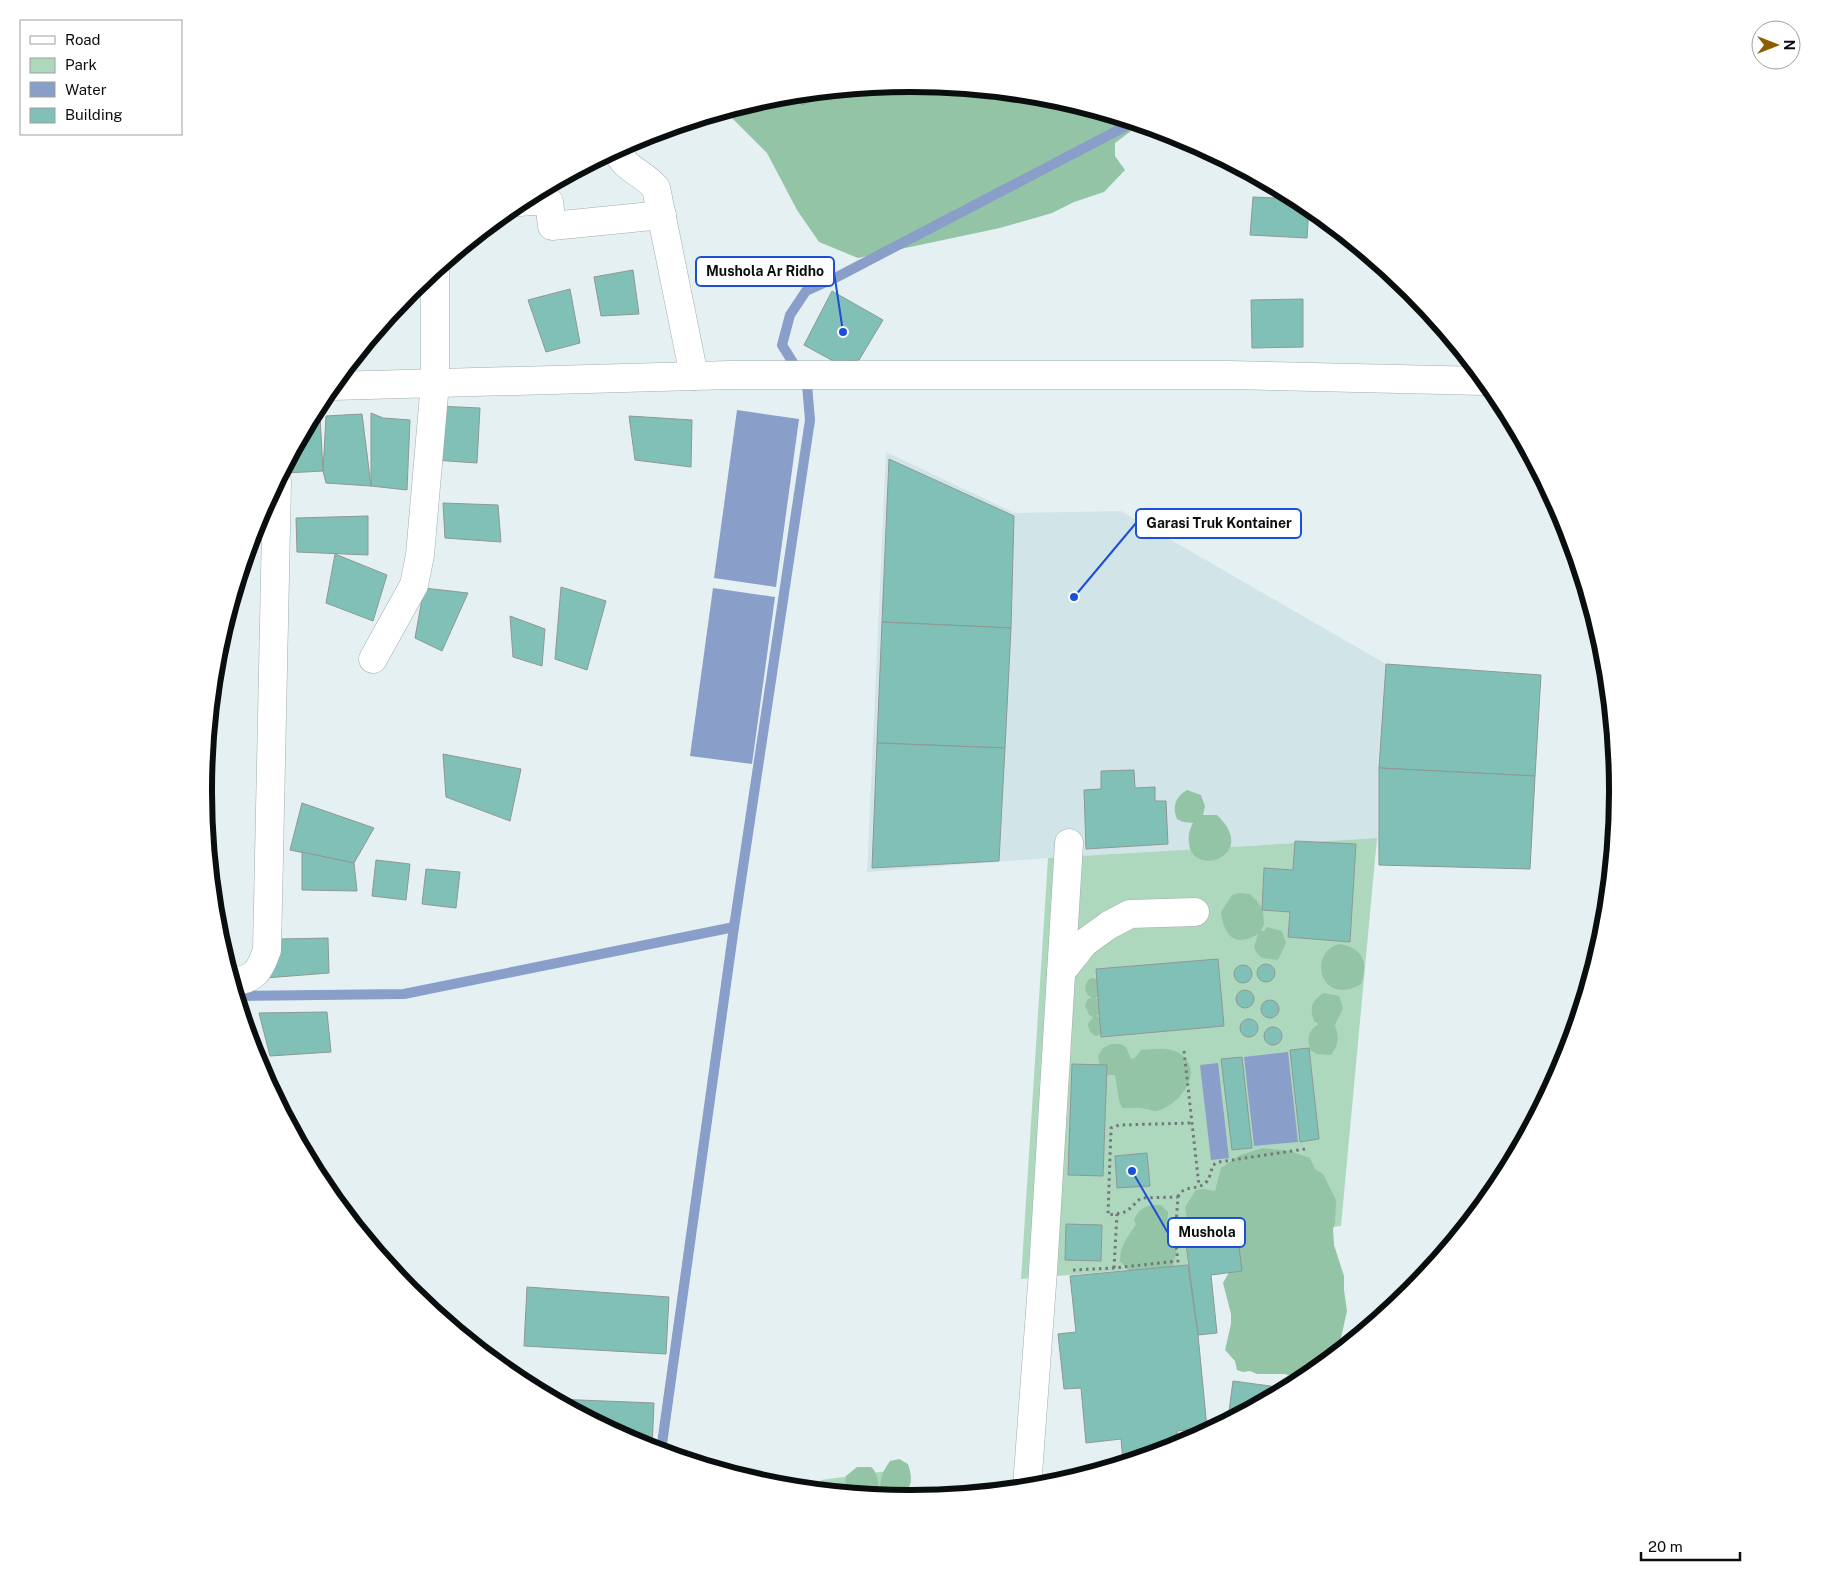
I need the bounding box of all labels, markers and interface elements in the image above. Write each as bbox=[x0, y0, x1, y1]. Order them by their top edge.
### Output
legend bbox=[20, 20, 182, 135]
north arrow bbox=[1751, 20, 1801, 70]
text: Road bbox=[65, 31, 101, 48]
text: N bbox=[1781, 40, 1797, 50]
text: Park bbox=[65, 56, 97, 73]
text: Water bbox=[65, 81, 107, 98]
text: Building bbox=[65, 106, 123, 123]
callout: Mushola Ar Ridho bbox=[696, 257, 834, 286]
text: Mushola Ar Ridho bbox=[706, 263, 824, 279]
callout: Garasi Truk Kontainer bbox=[1136, 509, 1301, 538]
text: Garasi Truk Kontainer bbox=[1146, 515, 1292, 531]
callout: Mushola bbox=[1168, 1218, 1245, 1247]
text: Mushola bbox=[1178, 1224, 1236, 1240]
scale bar bbox=[1641, 1530, 1740, 1562]
text: 20 m bbox=[1648, 1538, 1683, 1555]

